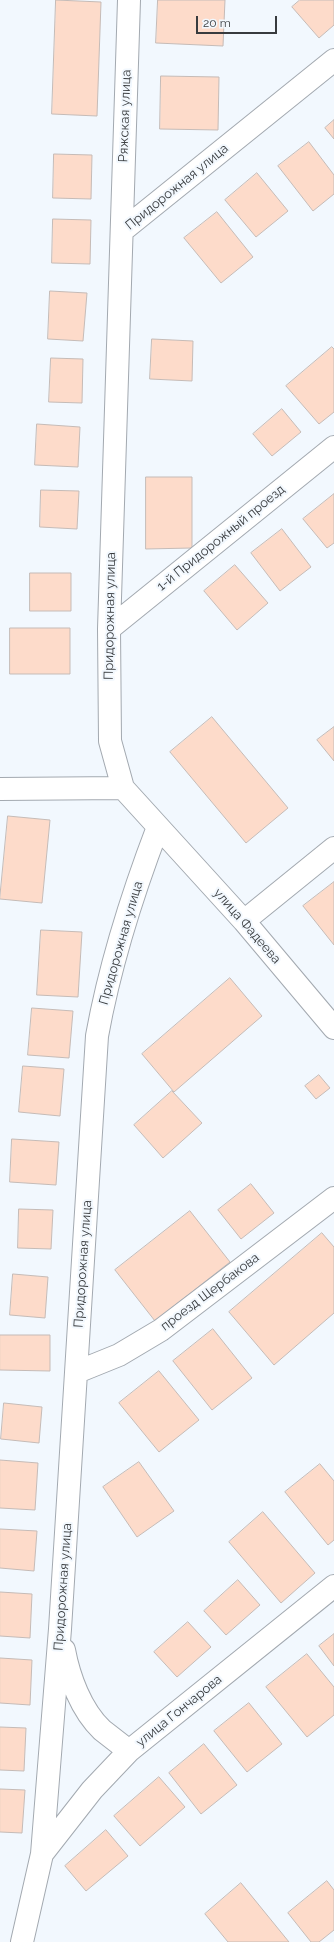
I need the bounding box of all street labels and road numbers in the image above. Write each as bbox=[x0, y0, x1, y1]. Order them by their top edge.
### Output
street label: Ряжская улица bbox=[116, 69, 134, 163]
street label: Придорожная улица bbox=[122, 141, 232, 233]
street label: 1-й Придорожный проезд bbox=[154, 482, 288, 594]
street label: Придорожная улица bbox=[101, 552, 119, 680]
street label: Придорожная улица bbox=[96, 879, 146, 1007]
street label: улица Фадеева bbox=[210, 885, 284, 967]
street label: Придорожная улица bbox=[71, 1200, 95, 1328]
street label: проезд Щербакова bbox=[158, 1250, 262, 1334]
street label: Придорожная улица bbox=[51, 1523, 75, 1651]
street label: улица Гончарова bbox=[133, 1672, 225, 1750]

